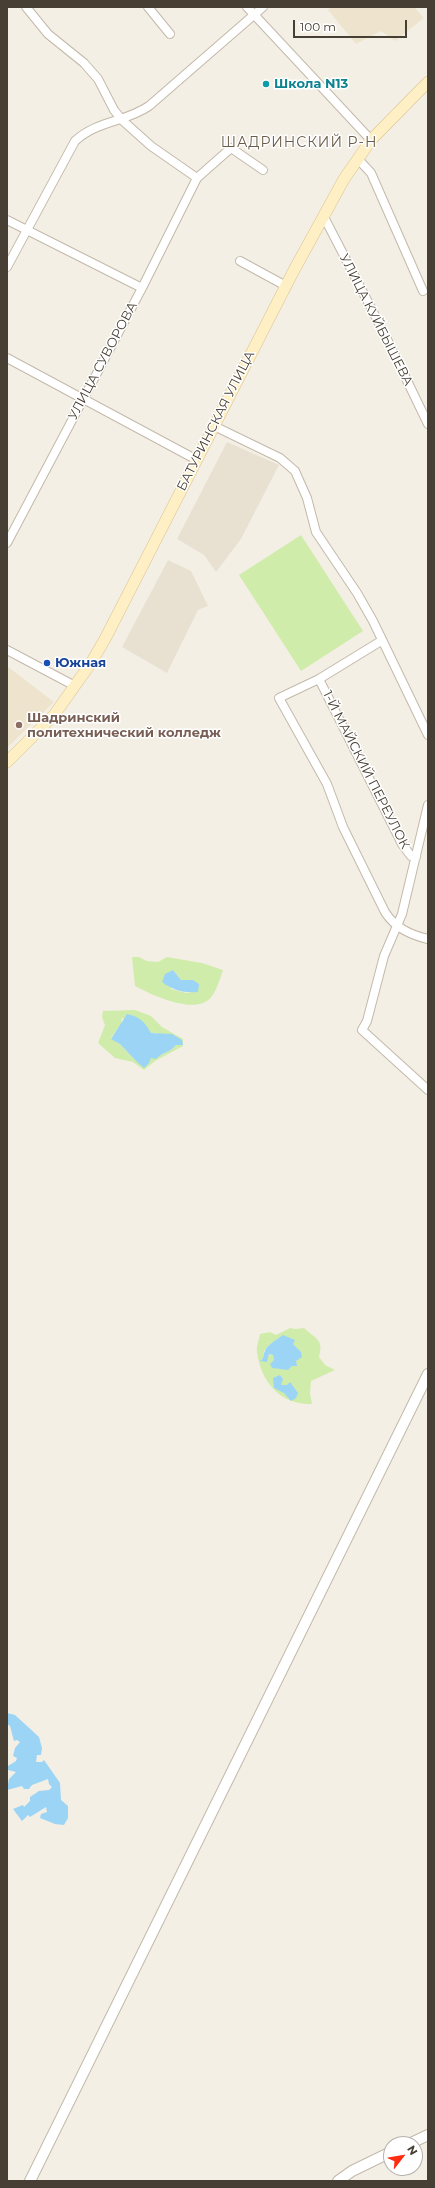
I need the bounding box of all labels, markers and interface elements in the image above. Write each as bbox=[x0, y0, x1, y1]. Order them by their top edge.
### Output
scale bar bbox=[295, 12, 409, 38]
text: 100 m bbox=[300, 19, 336, 34]
place label: Школа N13 bbox=[274, 76, 348, 92]
marker: Школа N13 bbox=[261, 79, 271, 89]
district label: ШАДРИНСКИЙ Р-Н bbox=[221, 135, 377, 151]
street label: УЛИЦА КУЙБЫШЕВА bbox=[336, 252, 416, 388]
street label: УЛИЦА СУВОРОВА bbox=[65, 299, 141, 423]
street label: БАТУРИНСКАЯ УЛИЦА bbox=[174, 348, 258, 494]
place label: Южная bbox=[55, 655, 106, 671]
marker: Южная bbox=[42, 658, 52, 668]
street label: 1-Й МАЙСКИЙ ПЕРЕУЛОК bbox=[319, 688, 413, 852]
place label: Шадринский политехнический колледж bbox=[27, 710, 221, 741]
marker: Шадринский политехнический колледж bbox=[14, 720, 24, 730]
north arrow bbox=[383, 2136, 423, 2176]
text: N bbox=[404, 2143, 421, 2158]

